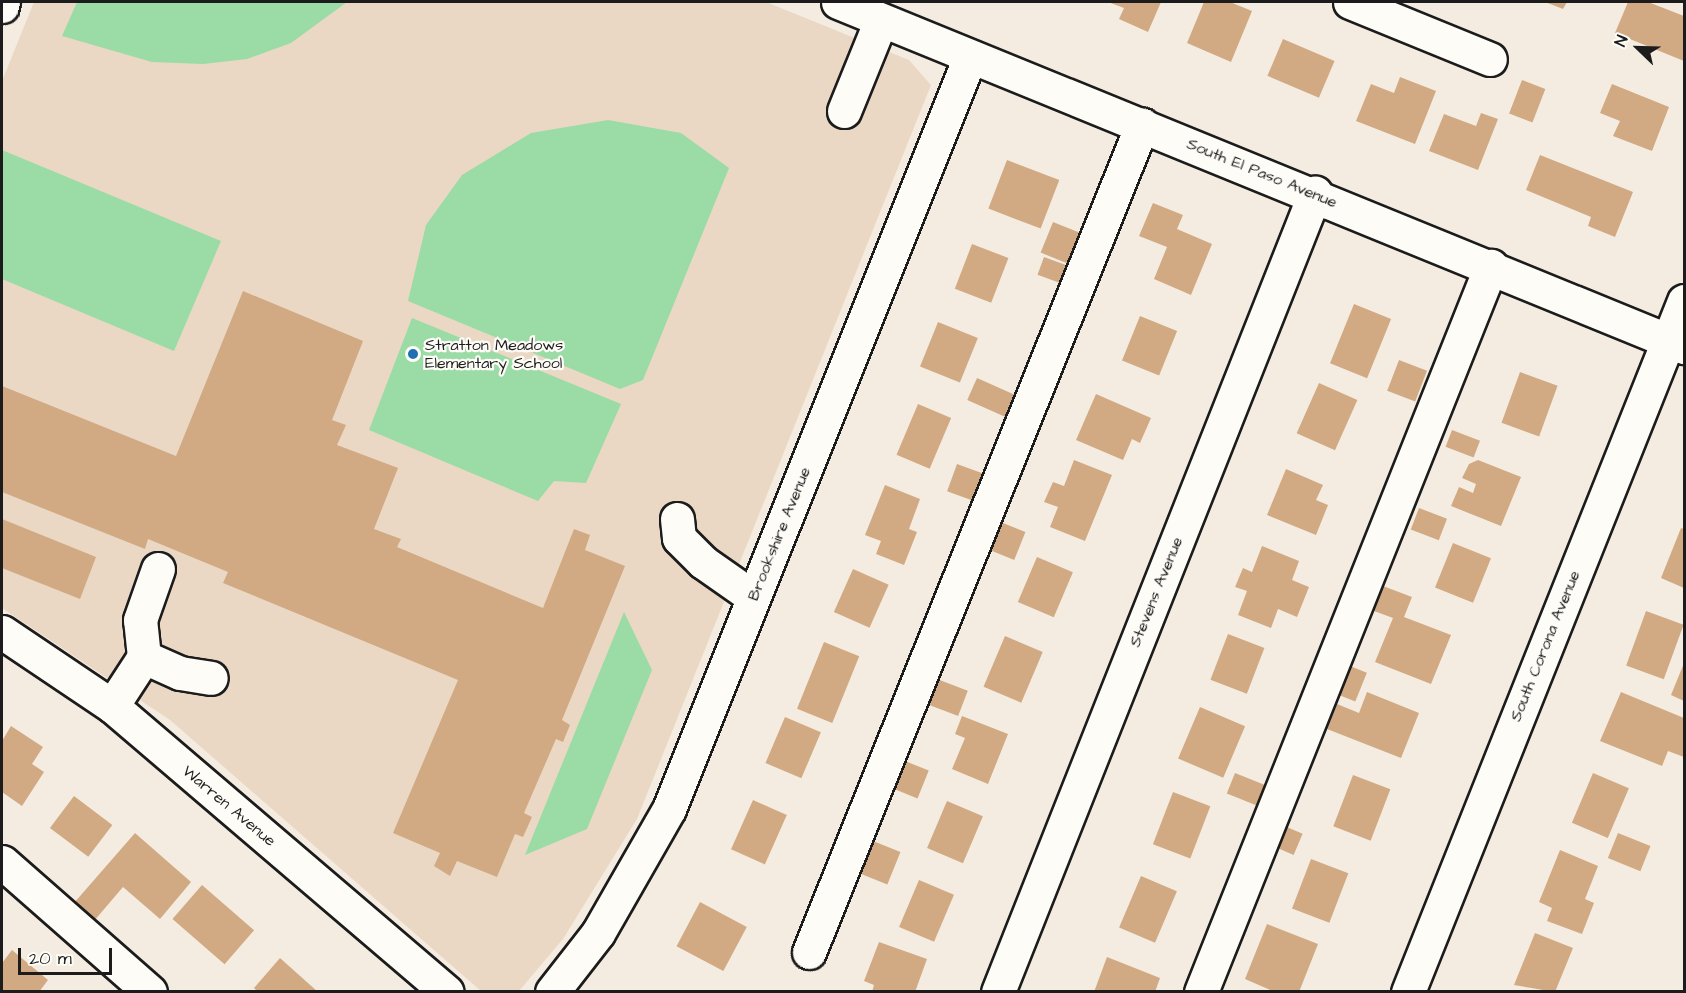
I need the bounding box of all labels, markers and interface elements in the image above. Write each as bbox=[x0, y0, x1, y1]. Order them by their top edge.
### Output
north arrow bbox=[1608, 18, 1668, 78]
text: N bbox=[1609, 32, 1634, 50]
street label: South El Paso Avenue bbox=[1184, 134, 1340, 212]
place label: Stratton Meadows Elementary School bbox=[425, 335, 563, 373]
marker: Stratton Meadows Elementary School bbox=[406, 347, 420, 361]
street label: Brookshire Avenue bbox=[743, 464, 815, 604]
street label: Stevens Avenue bbox=[1125, 534, 1187, 650]
street label: South Corona Avenue bbox=[1506, 568, 1584, 724]
street label: Warren Avenue bbox=[178, 761, 280, 851]
scale bar bbox=[21, 936, 116, 974]
text: 20 m bbox=[29, 946, 72, 971]

